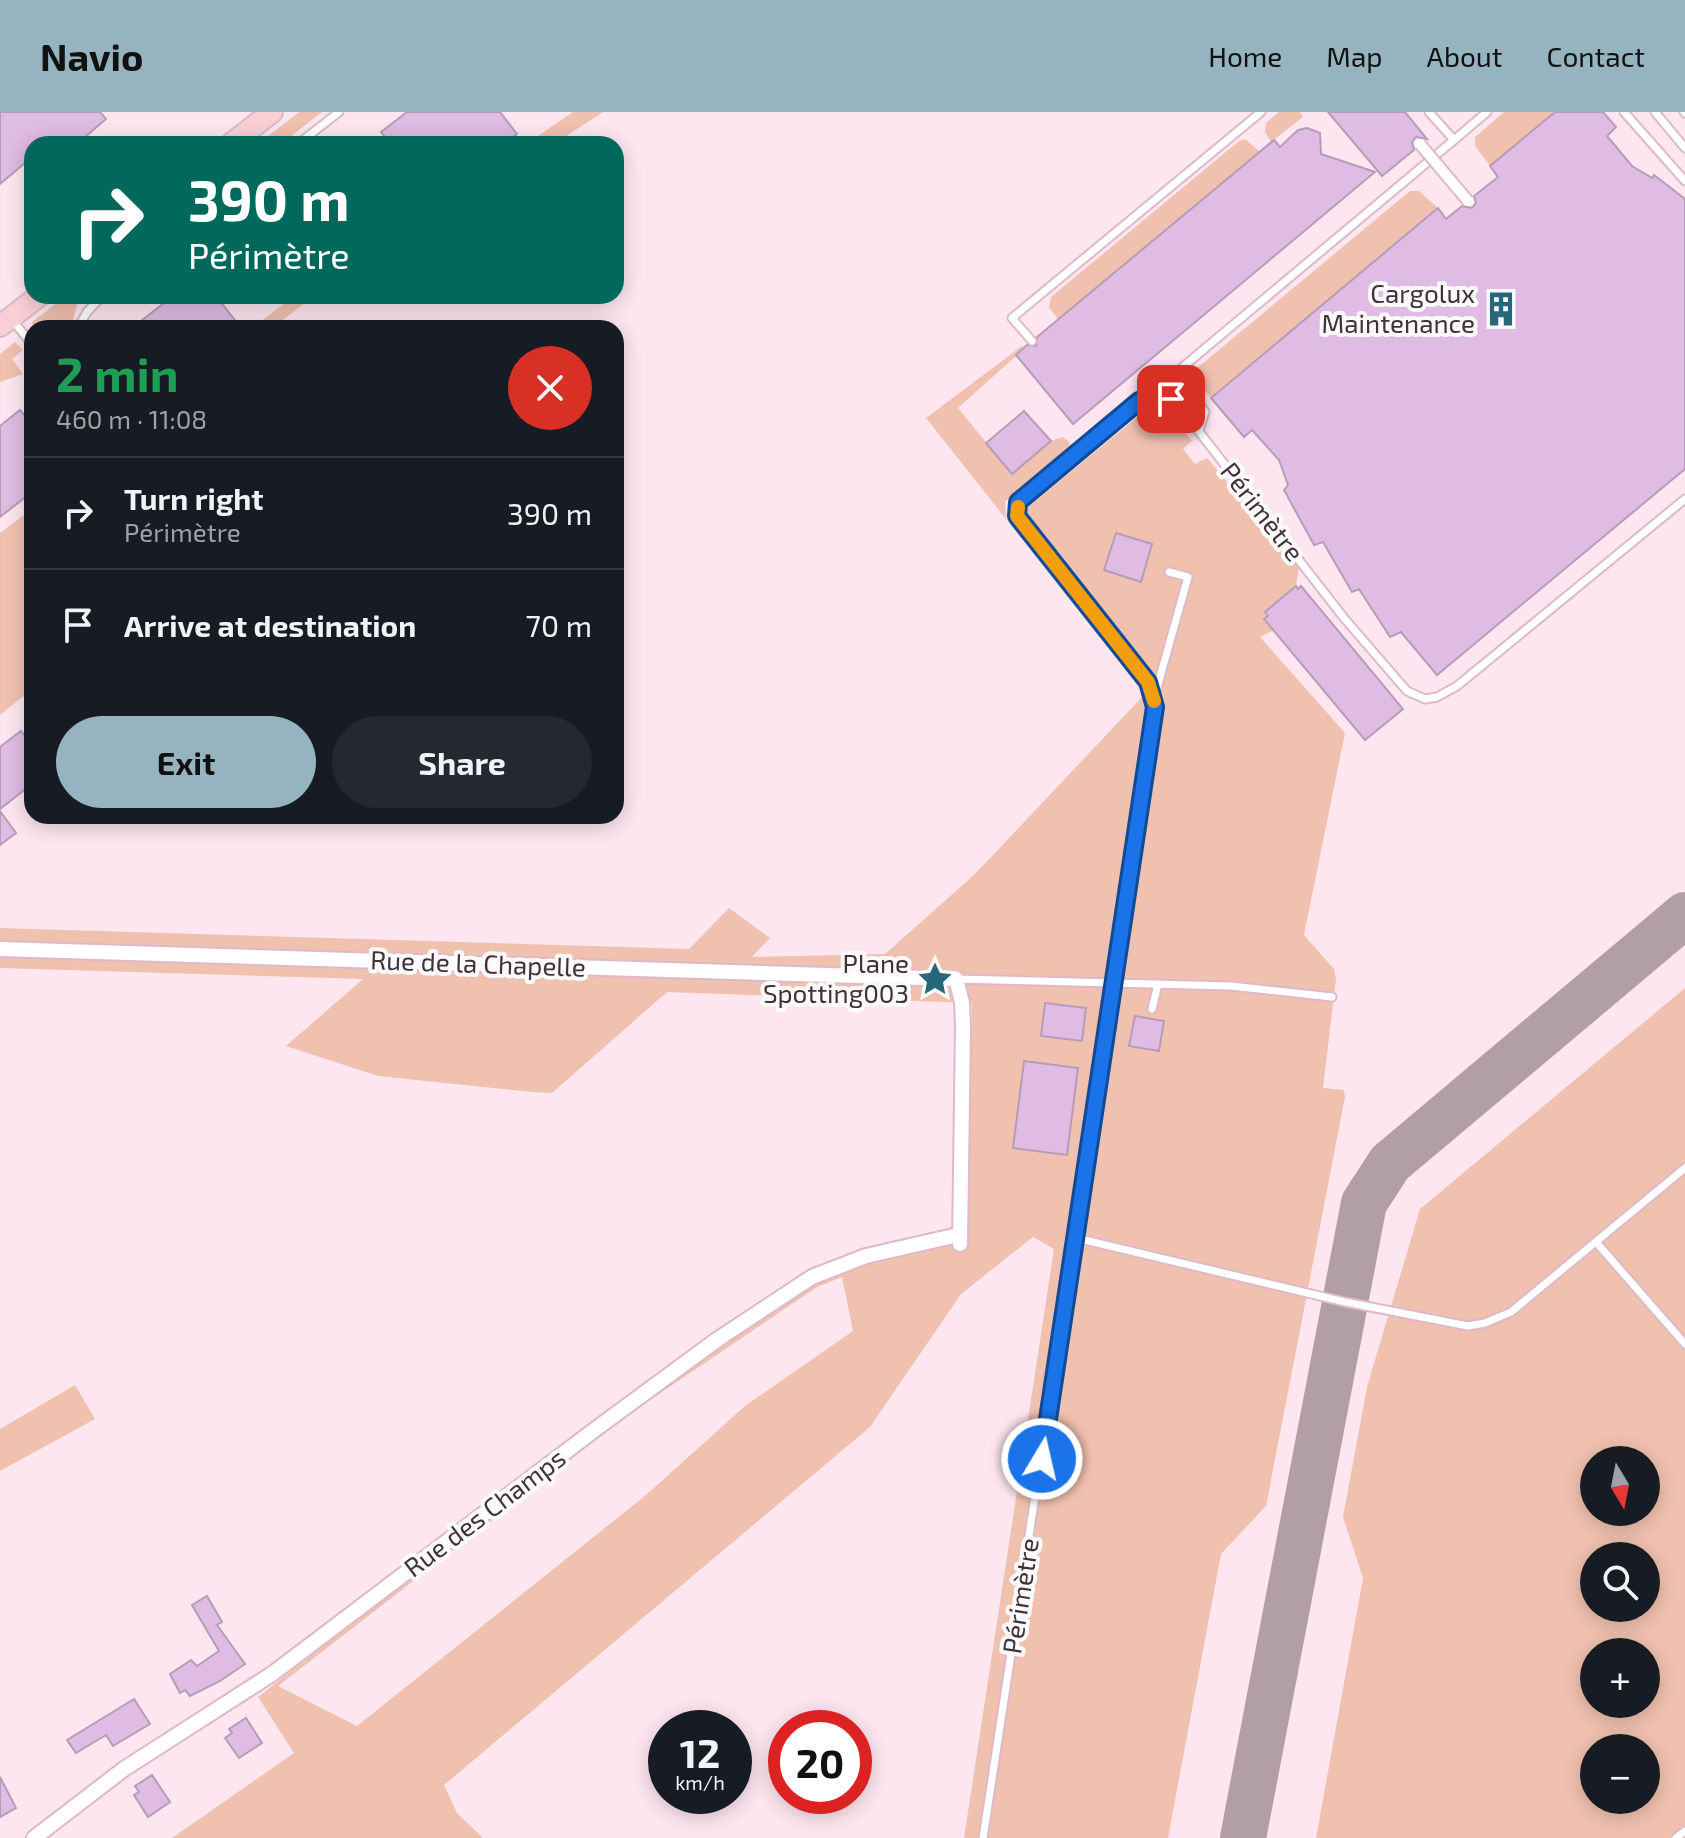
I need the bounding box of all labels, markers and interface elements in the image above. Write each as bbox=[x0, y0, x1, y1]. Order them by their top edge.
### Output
text: Navio bbox=[40, 33, 143, 79]
text: Home bbox=[1208, 39, 1282, 73]
text: Map bbox=[1326, 39, 1383, 73]
text: About bbox=[1427, 39, 1502, 73]
text: Contact bbox=[1546, 39, 1645, 73]
text: 390 m bbox=[188, 165, 350, 232]
icon: right bbox=[56, 168, 160, 272]
text: Périmètre bbox=[188, 233, 350, 276]
place label: Cargolux Maintenance bbox=[1322, 277, 1475, 338]
building icon: Cargolux Maintenance bbox=[1482, 290, 1520, 328]
text: 2 min bbox=[56, 344, 179, 402]
button: close bbox=[508, 346, 592, 430]
pin bbox=[1137, 365, 1205, 433]
icon: arrive bbox=[1149, 377, 1193, 421]
text: 460 m · 11:08 bbox=[56, 403, 207, 434]
street label: Périmètre bbox=[1215, 456, 1311, 567]
text: Turn right bbox=[124, 480, 264, 516]
icon: right bbox=[56, 491, 100, 535]
text: 390 m bbox=[507, 495, 592, 531]
text: Périmètre bbox=[124, 516, 241, 547]
icon: arrive bbox=[56, 603, 100, 647]
text: Arrive at destination bbox=[124, 607, 416, 643]
text: 70 m bbox=[526, 607, 592, 643]
button: Exit bbox=[56, 716, 316, 808]
button: Share bbox=[332, 716, 592, 808]
street label: Rue de la Chapelle bbox=[370, 943, 586, 982]
place label: Plane Spotting003 bbox=[763, 947, 909, 1008]
place icon: Plane Spotting003 bbox=[916, 960, 954, 998]
position arrow bbox=[1000, 1417, 1084, 1501]
street label: Rue des Champs bbox=[397, 1441, 571, 1582]
north arrow bbox=[1580, 1446, 1660, 1526]
map controls bbox=[1580, 1446, 1660, 1814]
street label: Périmètre bbox=[995, 1536, 1044, 1656]
button: search bbox=[1580, 1542, 1660, 1622]
button: + bbox=[1580, 1638, 1660, 1718]
speed limit sign: 20 bbox=[768, 1710, 872, 1814]
text: 12 bbox=[680, 1728, 720, 1776]
button: − bbox=[1580, 1734, 1660, 1814]
text: km/h bbox=[675, 1770, 725, 1794]

